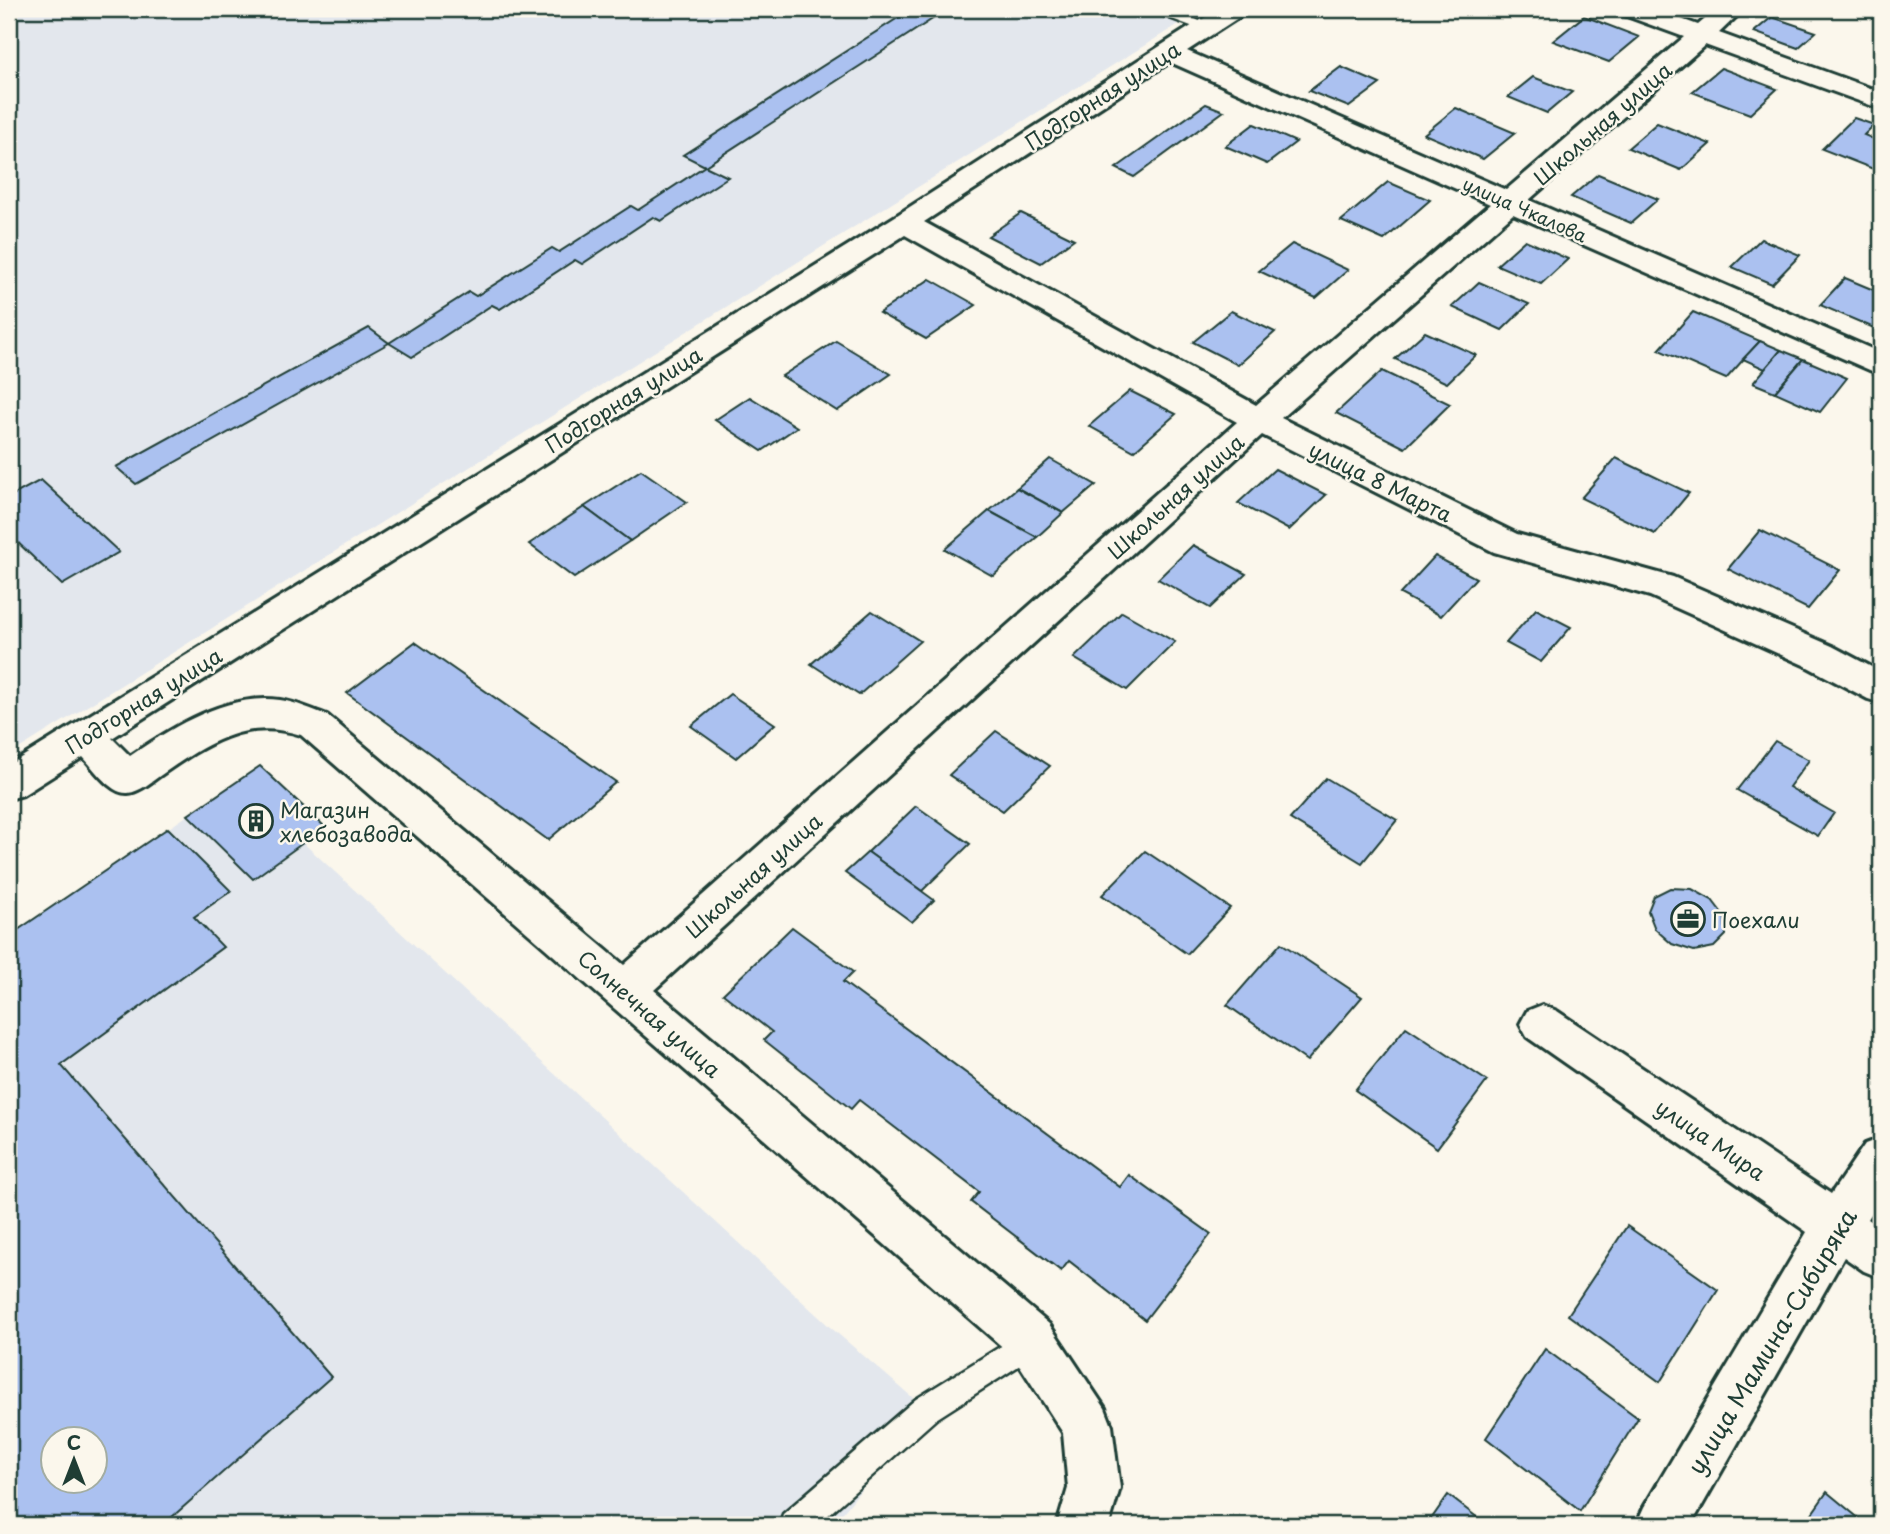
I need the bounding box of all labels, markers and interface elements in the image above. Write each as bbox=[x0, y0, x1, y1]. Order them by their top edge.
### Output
street label: Подгорная улица bbox=[1018, 32, 1187, 157]
street label: Школьная улица bbox=[1526, 53, 1679, 192]
street label: улица Чкалова bbox=[1459, 170, 1592, 249]
street label: Подгорная улица bbox=[538, 337, 708, 460]
street label: Школьная улица bbox=[1099, 425, 1251, 566]
street label: улица 8 Марта bbox=[1304, 432, 1458, 530]
street label: Подгорная улица bbox=[58, 638, 228, 761]
place label: Магазин хлебозавода bbox=[280, 793, 412, 849]
building icon: Магазин хлебозавода bbox=[237, 802, 275, 840]
street label: Школьная улица bbox=[677, 804, 829, 945]
office icon: Поехали bbox=[1669, 900, 1707, 938]
place label: Поехали bbox=[1712, 903, 1800, 935]
street label: Солнечная улица bbox=[571, 942, 729, 1085]
street label: улица Мира bbox=[1650, 1090, 1773, 1188]
street label: улица Мамина-Сибиряка bbox=[1677, 1201, 1865, 1481]
north arrow bbox=[38, 1426, 108, 1496]
text: С bbox=[67, 1428, 81, 1456]

